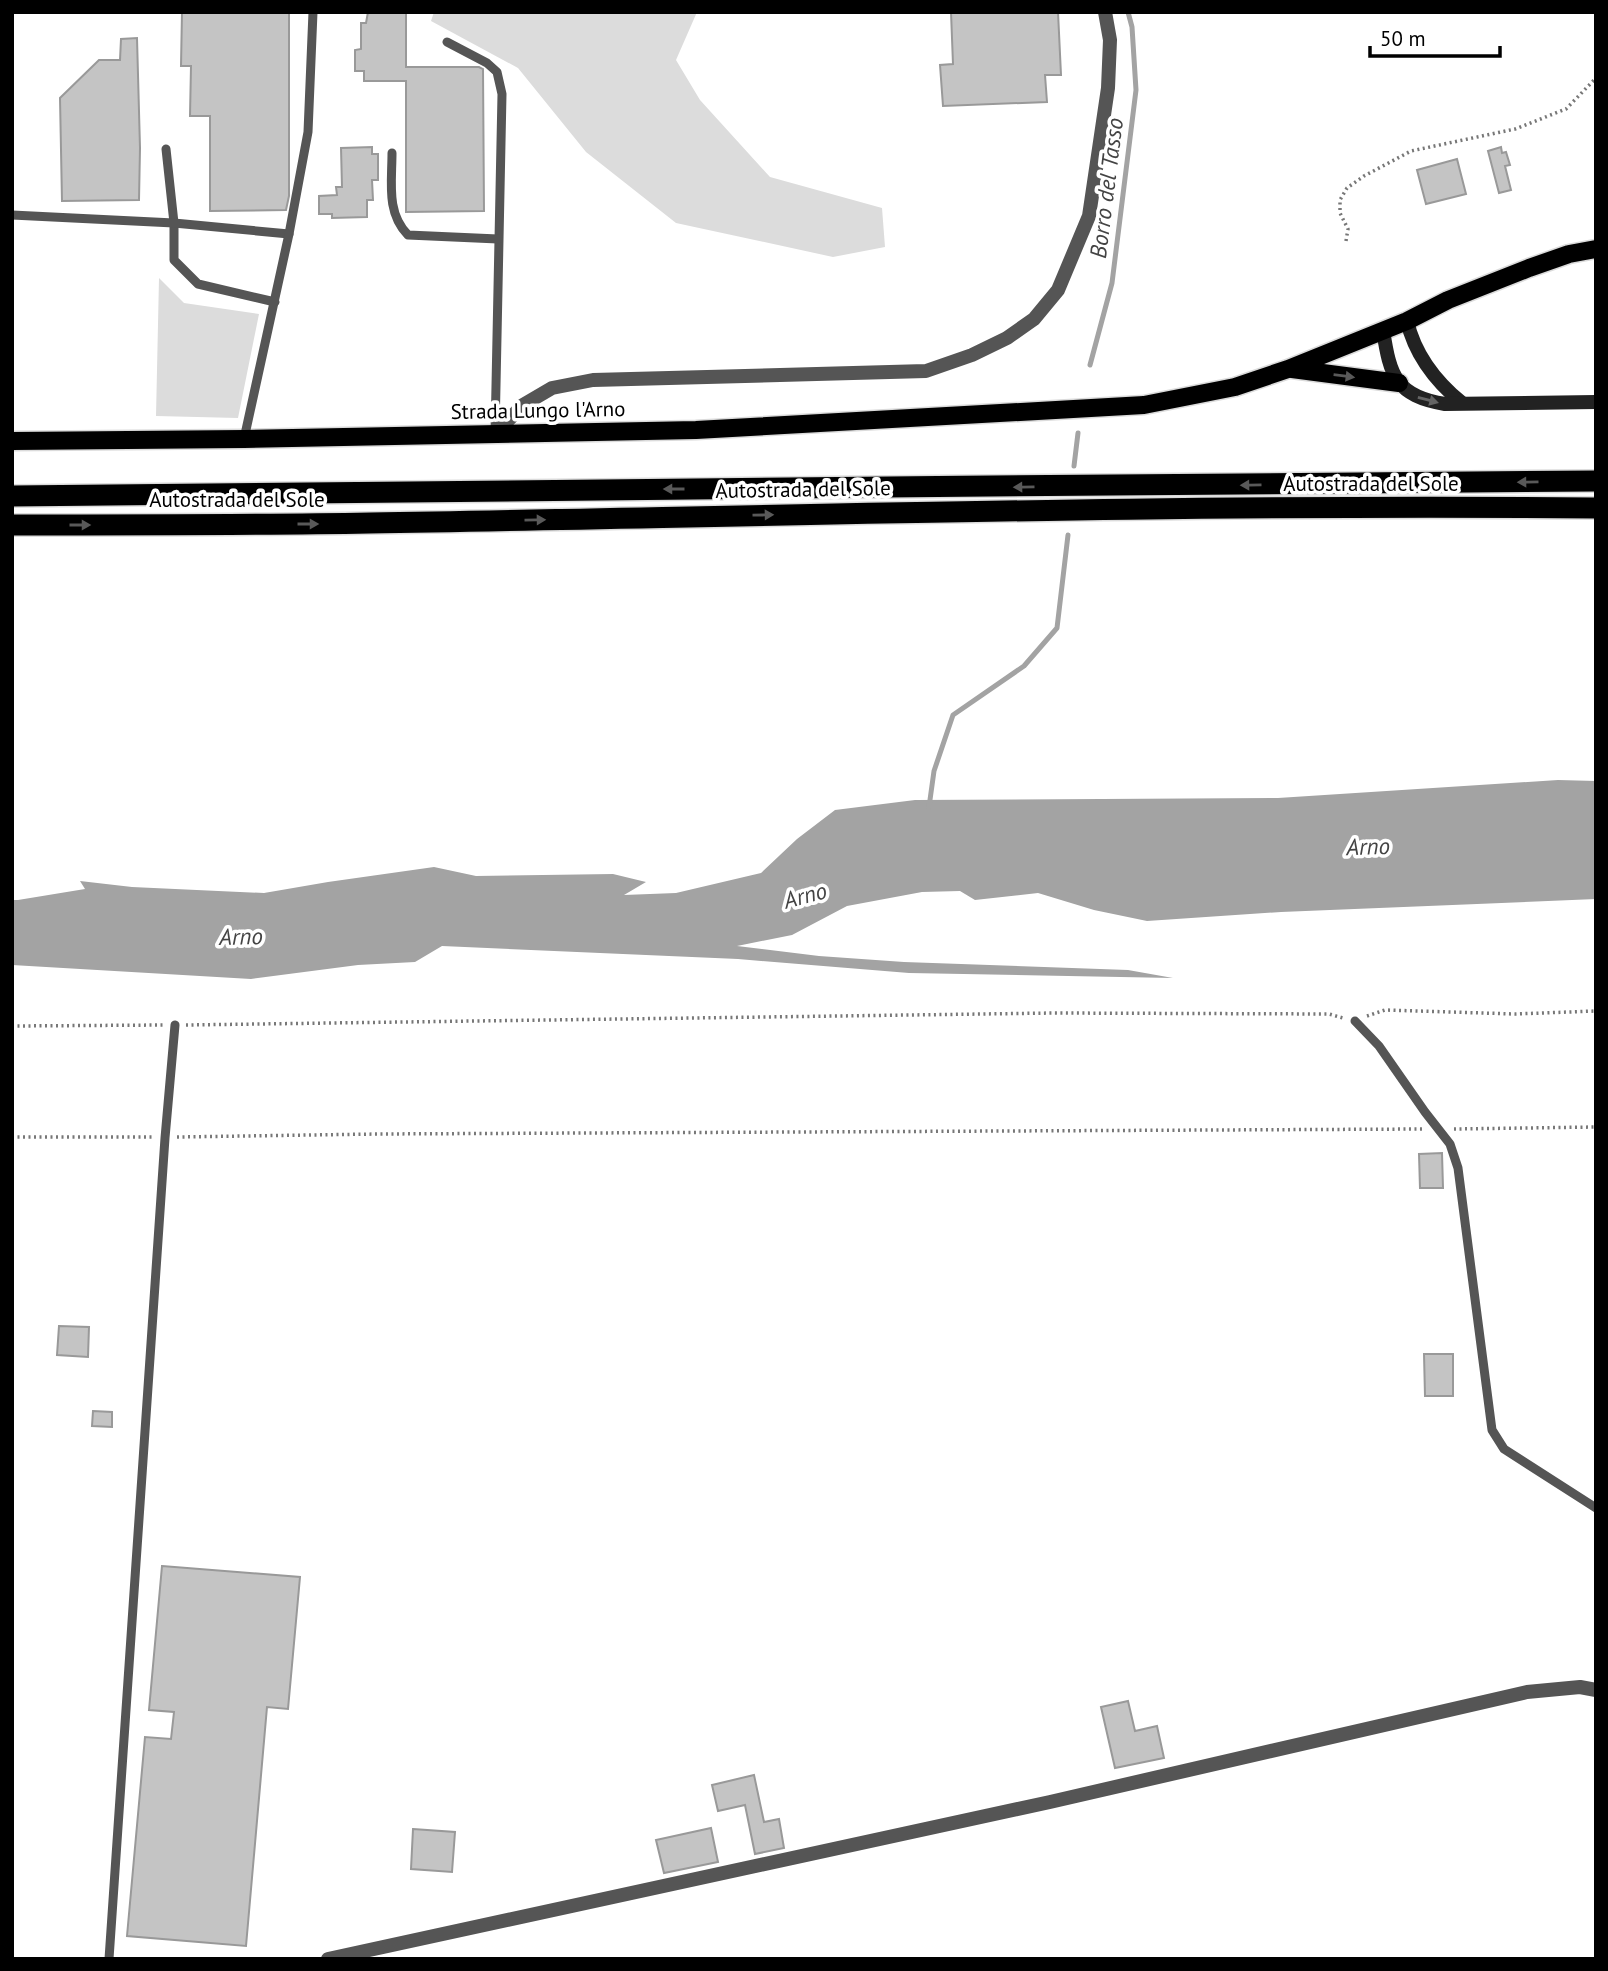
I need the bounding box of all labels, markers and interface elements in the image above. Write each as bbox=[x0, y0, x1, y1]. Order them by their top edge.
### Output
scale bar bbox=[1370, 14, 1500, 58]
text: 50 m bbox=[1380, 25, 1426, 52]
water label: Borro del Tasso bbox=[1083, 116, 1129, 260]
one-way arrow bbox=[1333, 371, 1355, 382]
street label: Strada Lungo l'Arno bbox=[450, 395, 626, 425]
one-way arrow bbox=[1418, 396, 1439, 406]
street label: Autostrada del Sole bbox=[1283, 470, 1459, 497]
street label: Autostrada del Sole bbox=[715, 474, 891, 504]
one-way arrow bbox=[1516, 476, 1538, 488]
one-way arrow bbox=[1240, 479, 1262, 490]
one-way arrow bbox=[1012, 481, 1034, 492]
one-way arrow bbox=[662, 483, 684, 495]
street label: Autostrada del Sole bbox=[149, 486, 325, 513]
one-way arrow bbox=[752, 509, 774, 520]
one-way arrow bbox=[525, 514, 547, 525]
one-way arrow bbox=[297, 518, 319, 529]
one-way arrow bbox=[70, 519, 92, 531]
water label: Arno bbox=[1345, 831, 1390, 861]
water label: Arno bbox=[779, 875, 830, 915]
water label: Arno bbox=[218, 921, 263, 951]

